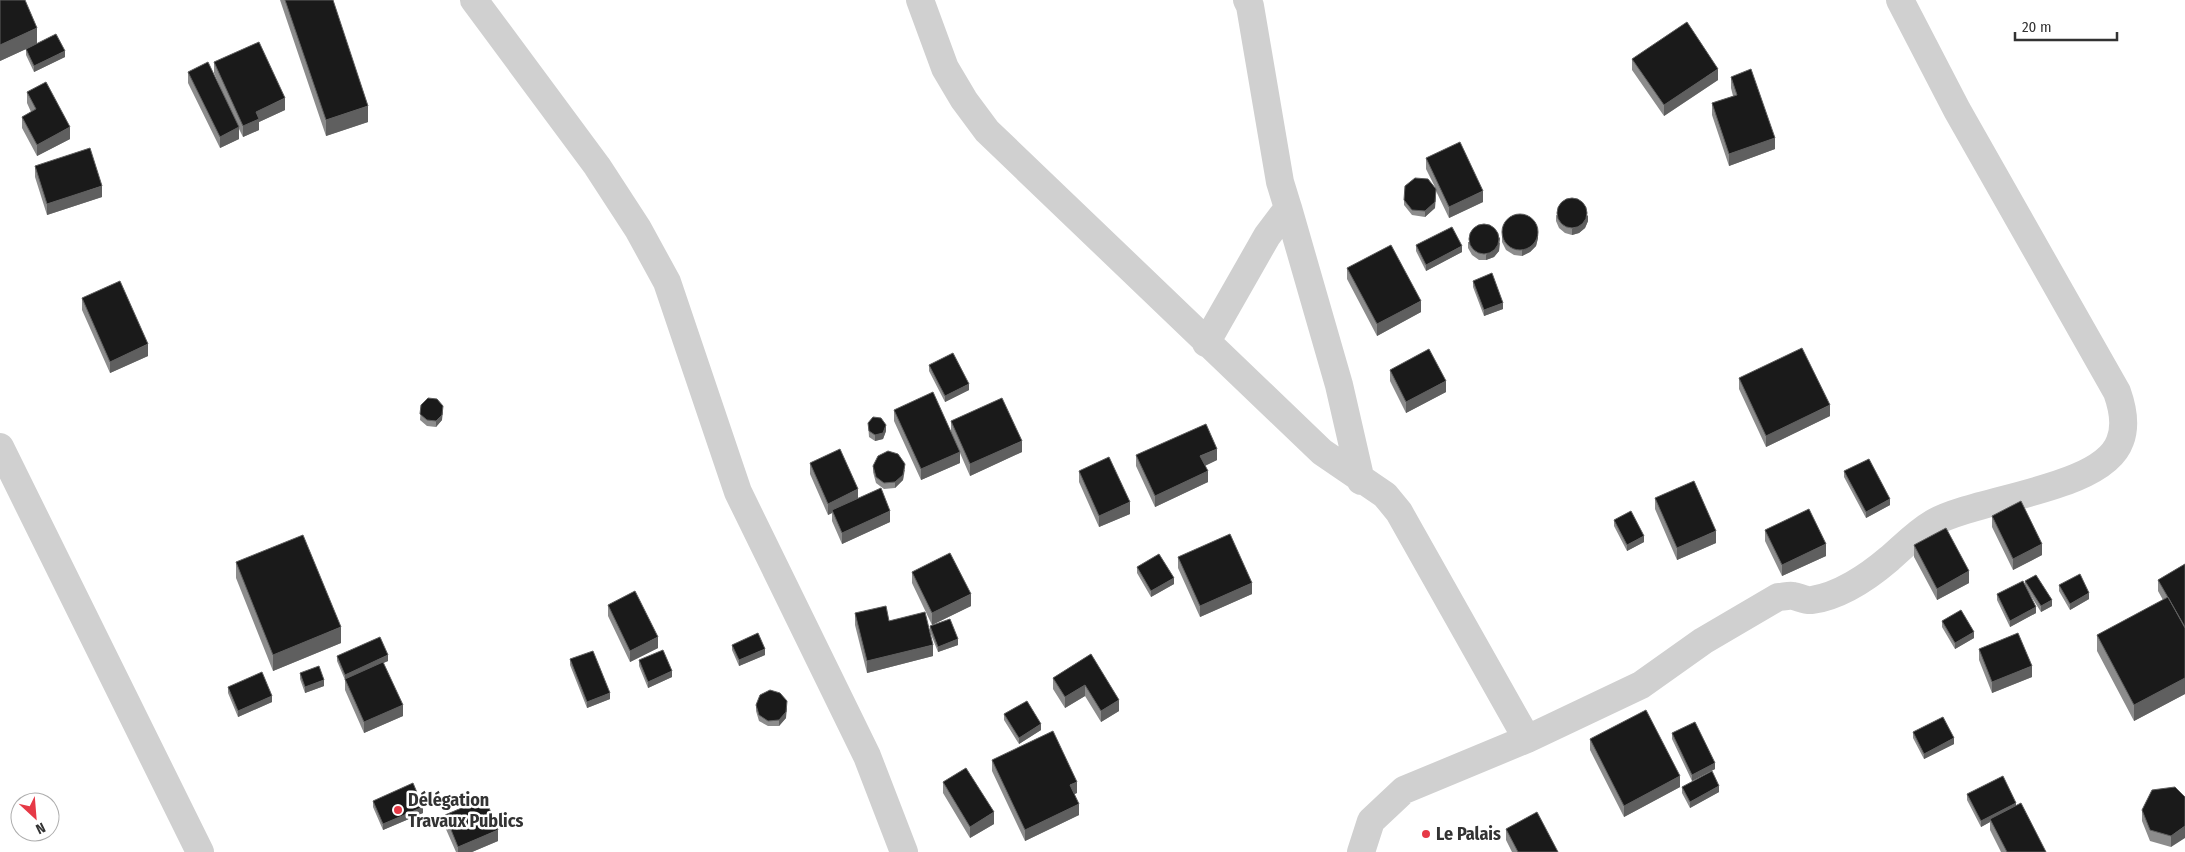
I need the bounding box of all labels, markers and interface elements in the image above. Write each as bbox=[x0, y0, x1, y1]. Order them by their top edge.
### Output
scale bar bbox=[2015, 10, 2118, 42]
text: 20 m bbox=[2022, 18, 2052, 36]
place label: Délégation Travaux Publics bbox=[408, 789, 524, 832]
north arrow bbox=[10, 792, 60, 842]
marker: Délégation Travaux Publics bbox=[392, 804, 404, 816]
text: N bbox=[33, 819, 48, 838]
place label: Le Palais bbox=[1436, 823, 1501, 845]
marker: Le Palais bbox=[1420, 828, 1432, 840]

